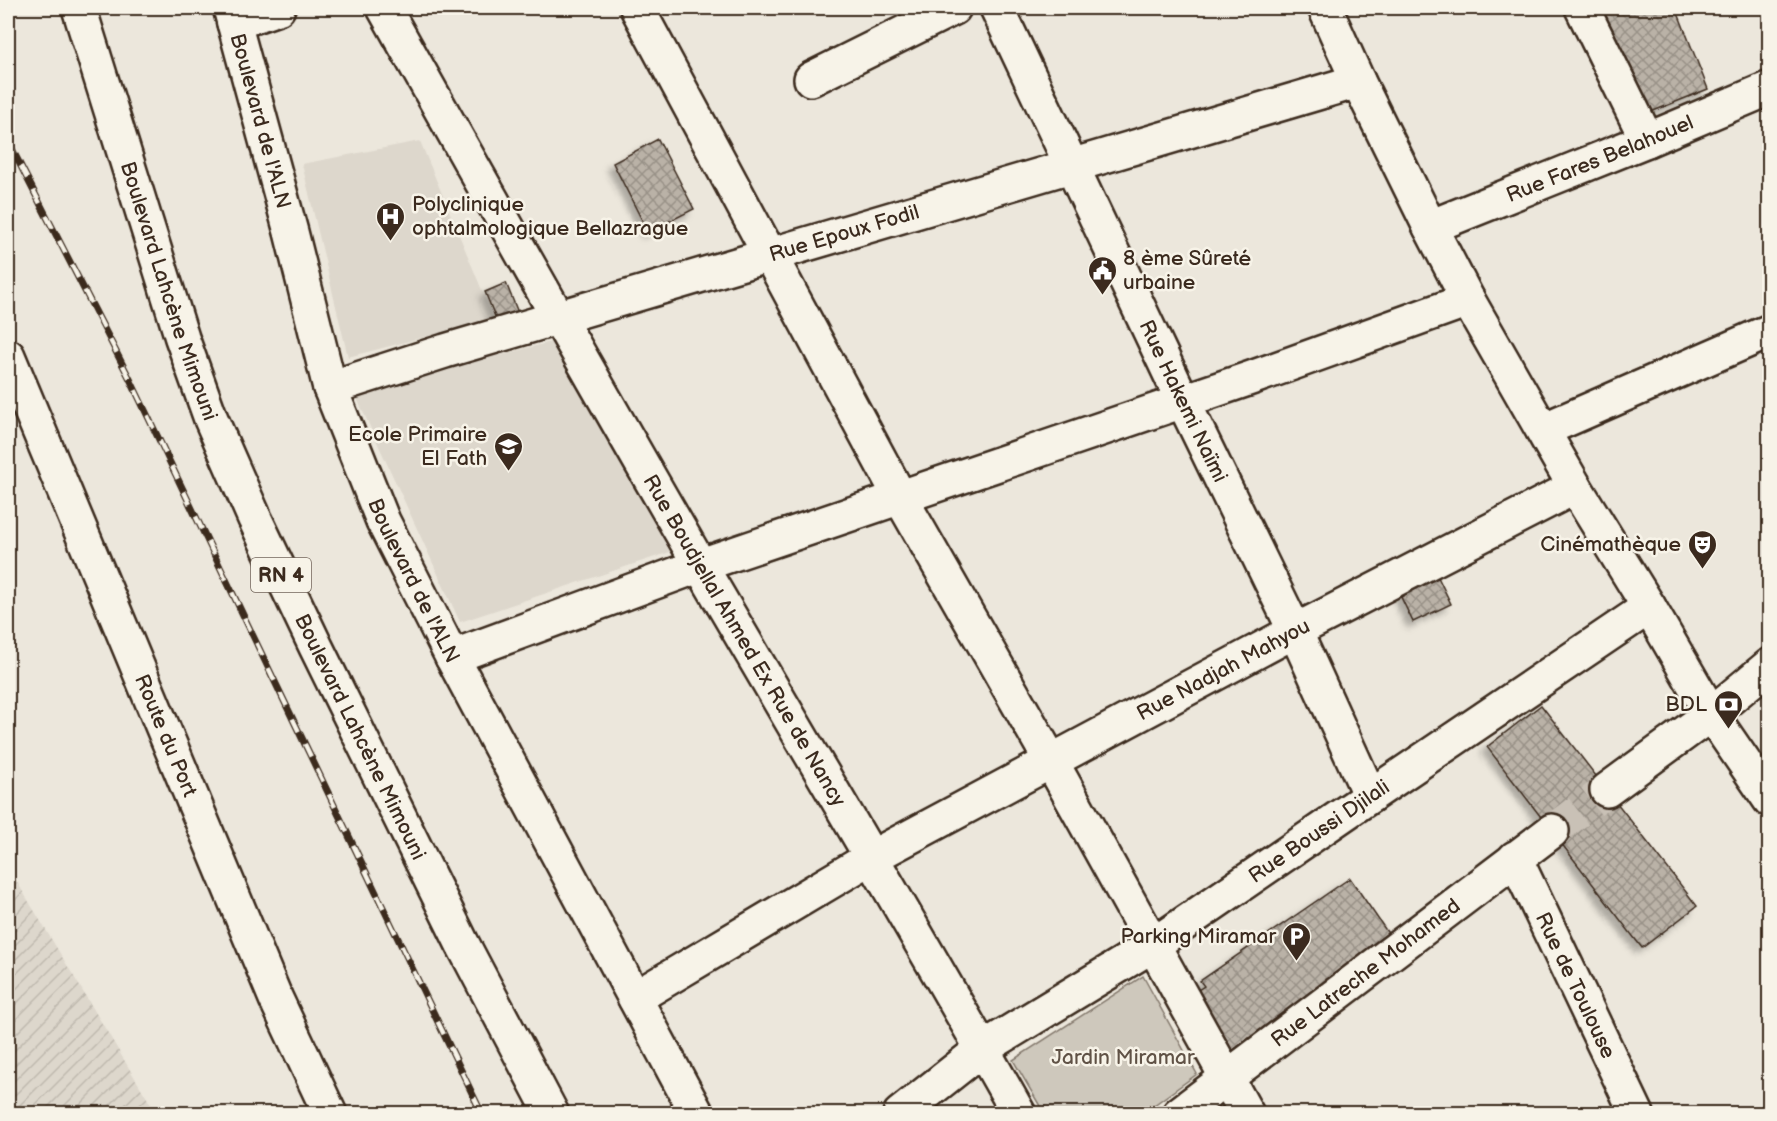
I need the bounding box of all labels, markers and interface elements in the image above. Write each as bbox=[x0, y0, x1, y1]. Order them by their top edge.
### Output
street label: Boulevard de l'ALN bbox=[224, 31, 296, 211]
street label: Rue Fares Belahouel bbox=[1503, 110, 1697, 208]
street label: Boulevard Lahcène Mimouni bbox=[115, 159, 223, 424]
place label: Polyclinique ophtalmologique Bellazrague bbox=[412, 192, 688, 241]
street label: Rue Epoux Fodil bbox=[766, 199, 922, 267]
hospital icon: Polyclinique ophtalmologique Bellazrague bbox=[375, 200, 407, 242]
place label: 8 ème Sûreté urbaine bbox=[1123, 246, 1252, 295]
public building icon: 8 ème Sûreté urbaine bbox=[1086, 254, 1118, 296]
street label: Rue Hakemi Naïmi bbox=[1133, 316, 1233, 486]
place label: Ecole Primaire El Fath bbox=[348, 422, 487, 471]
school or university icon: Ecole Primaire El Fath bbox=[492, 430, 524, 472]
street label: Rue Boudjellal Ahmed Ex Rue de Nancy bbox=[638, 470, 851, 811]
street label: Boulevard de l'ALN bbox=[362, 495, 465, 667]
theatre icon: Cinémathèque bbox=[1686, 528, 1718, 570]
place label: Cinémathèque bbox=[1540, 532, 1681, 557]
road number: RN 4 bbox=[251, 558, 311, 592]
street label: Boulevard Lahcène Mimouni bbox=[289, 610, 431, 864]
street label: Rue Nadjah Mahyou bbox=[1133, 613, 1314, 726]
street label: Route du Port bbox=[129, 671, 202, 801]
bank icon: BDL bbox=[1712, 688, 1744, 730]
place label: BDL bbox=[1665, 692, 1707, 717]
street label: Rue Boussi Djilali bbox=[1244, 774, 1394, 889]
street label: Rue Latreche Mohamed bbox=[1266, 893, 1465, 1053]
street label: Rue de Toulouse bbox=[1530, 908, 1621, 1063]
parking icon: Parking Miramar bbox=[1281, 920, 1313, 962]
place label: Parking Miramar bbox=[1120, 924, 1276, 949]
park label: Jardin Miramar bbox=[1052, 1045, 1195, 1070]

